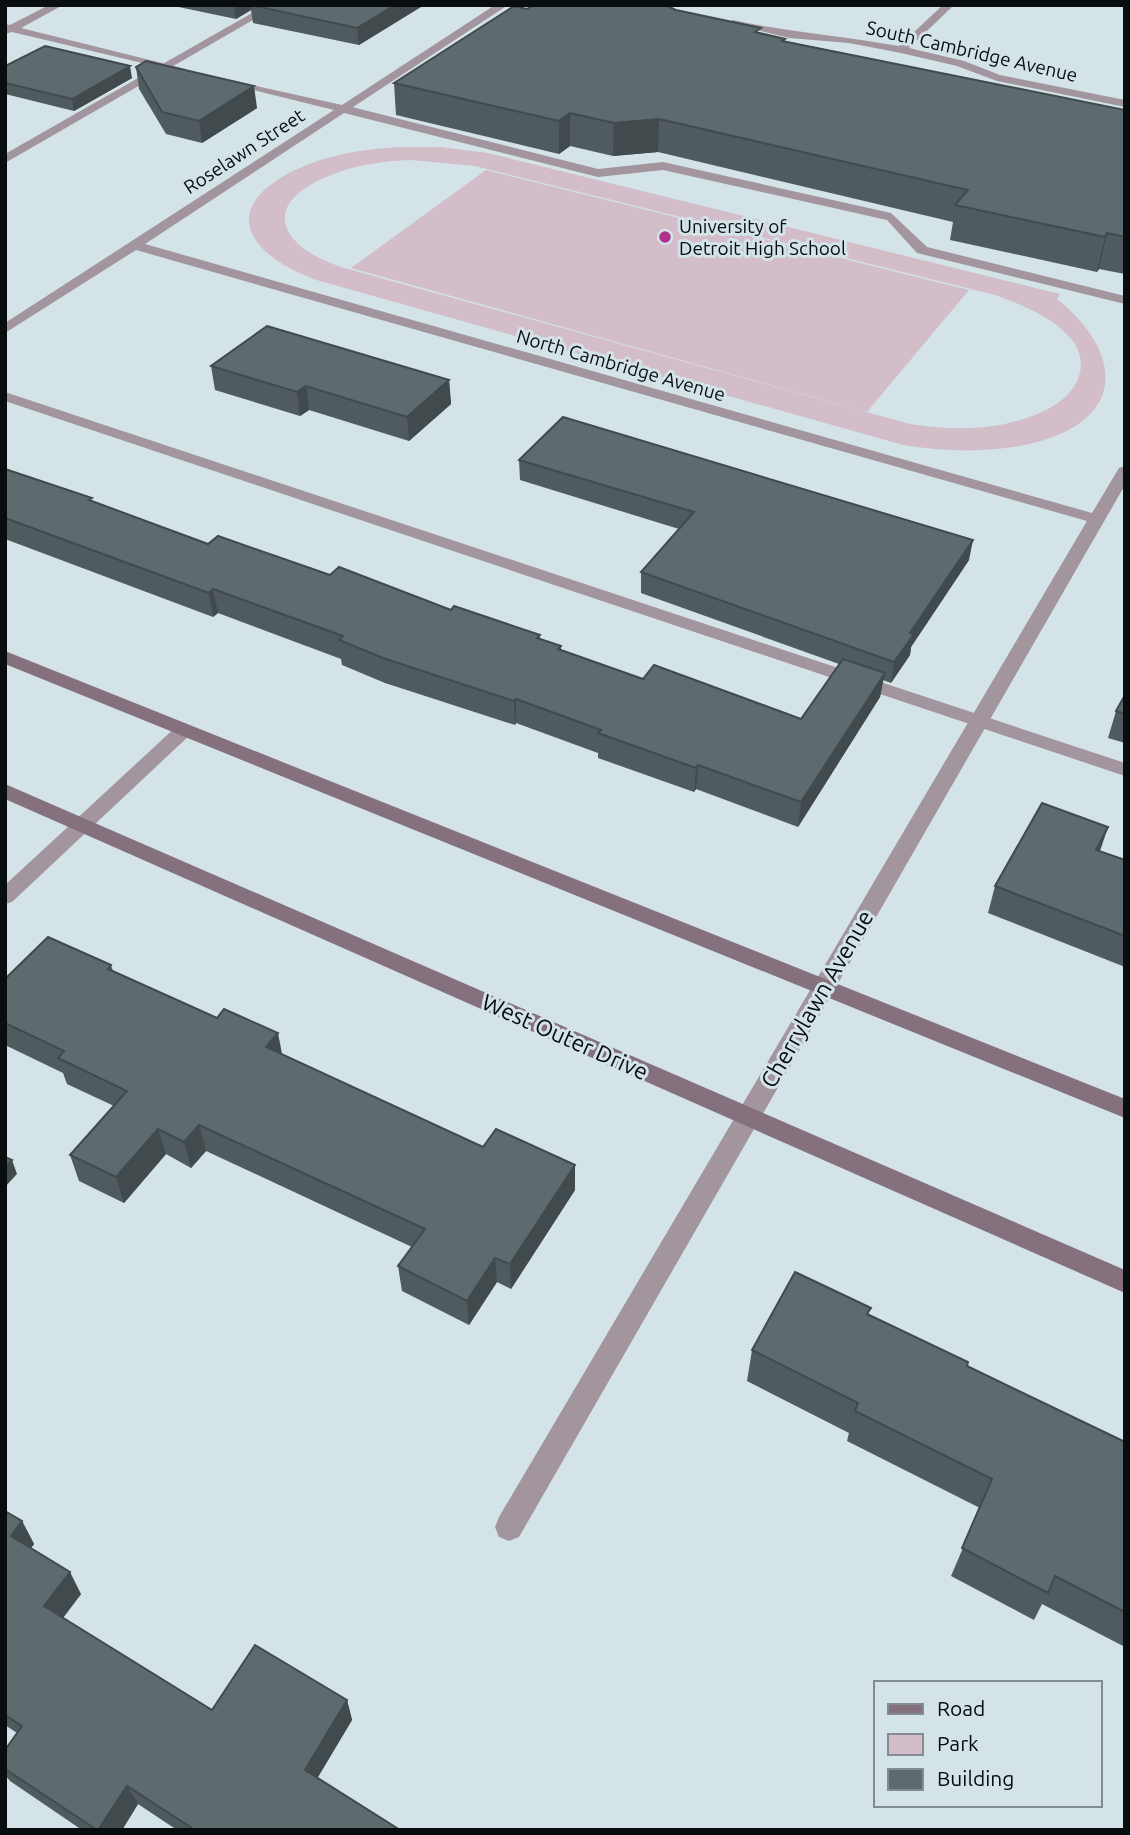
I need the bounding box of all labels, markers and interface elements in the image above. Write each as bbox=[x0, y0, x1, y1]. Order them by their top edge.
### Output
street label: South Cambridge Avenue bbox=[864, 16, 1080, 86]
street label: Roselawn Street bbox=[180, 104, 309, 198]
place label: University of Detroit High School bbox=[679, 215, 846, 259]
marker: University of Detroit High School bbox=[657, 229, 673, 245]
street label: North Cambridge Avenue bbox=[514, 325, 728, 405]
street label: Cherrylawn Avenue bbox=[756, 906, 878, 1092]
street label: West Outer Drive bbox=[478, 989, 652, 1084]
legend bbox=[874, 1681, 1102, 1807]
text: Road bbox=[937, 1696, 985, 1720]
text: Park bbox=[937, 1731, 979, 1755]
text: Building bbox=[937, 1766, 1014, 1790]

